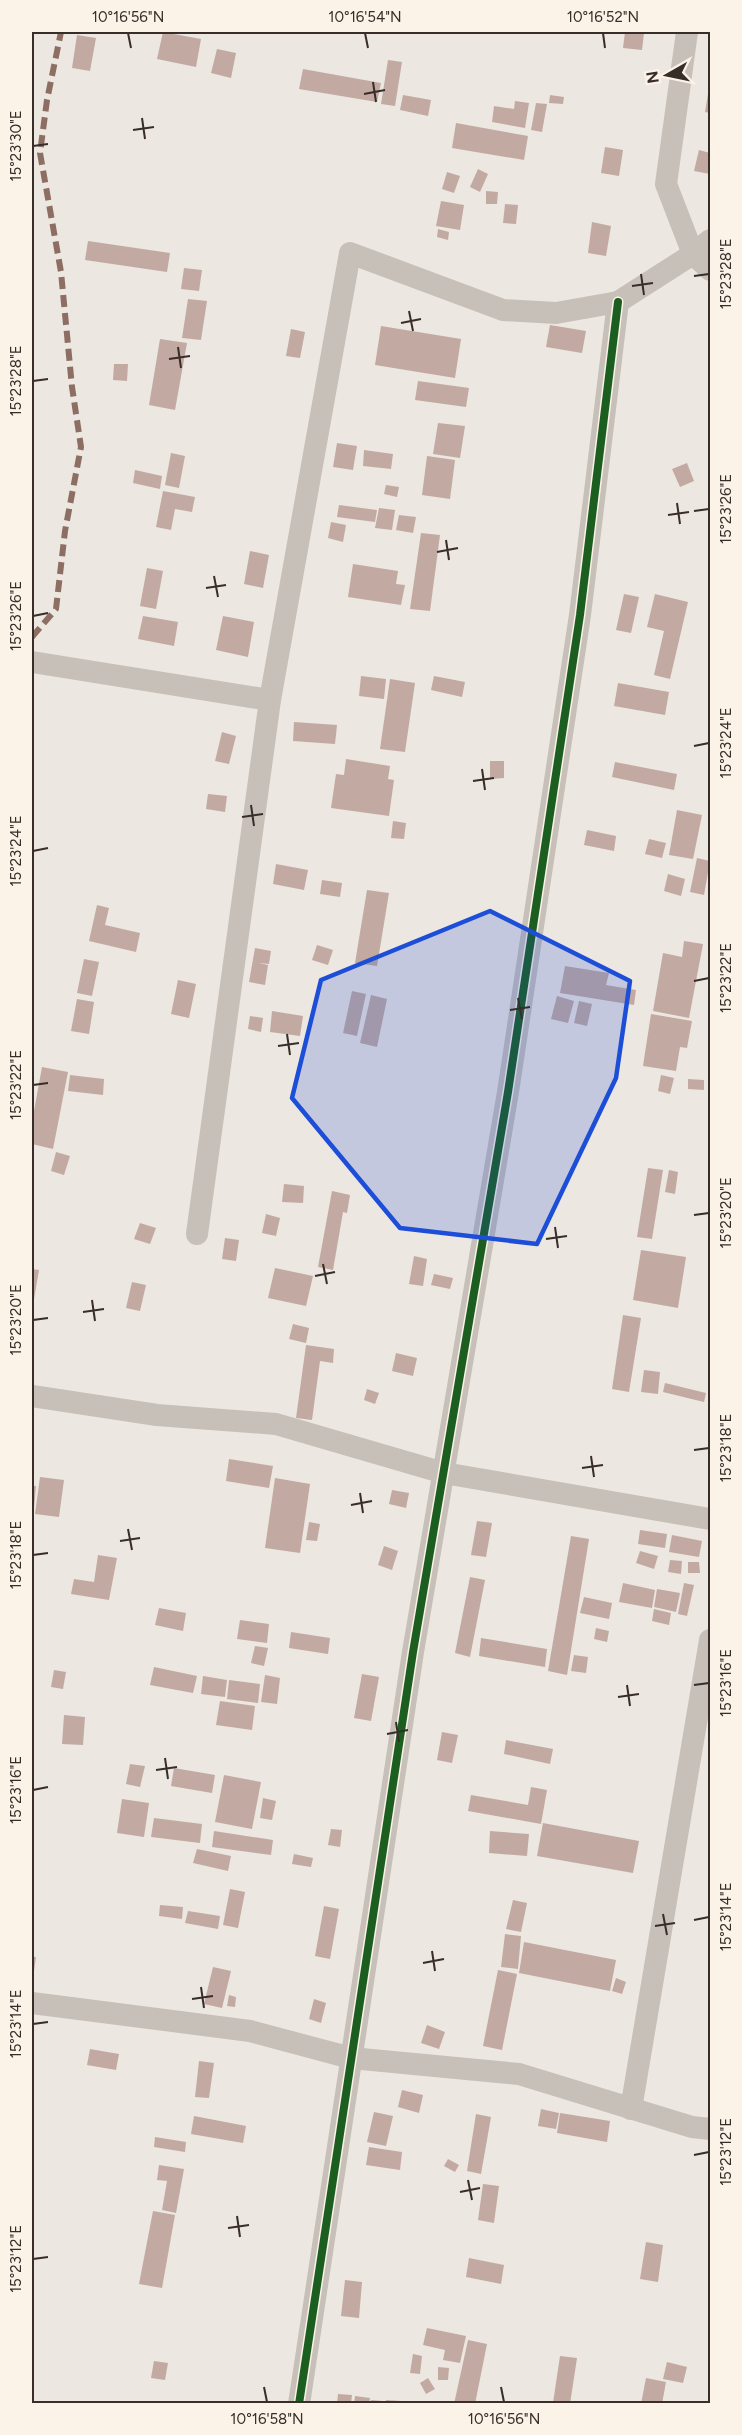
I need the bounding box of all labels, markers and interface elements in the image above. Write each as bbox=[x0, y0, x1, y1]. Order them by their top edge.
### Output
text: 10°16'56"N bbox=[92, 8, 164, 26]
text: 10°16'54"N bbox=[328, 8, 402, 26]
text: 10°16'52"N bbox=[567, 8, 639, 26]
north arrow bbox=[637, 45, 697, 105]
text: N bbox=[642, 70, 663, 85]
text: 15°23'30"E bbox=[7, 110, 25, 182]
text: 15°23'28"E bbox=[717, 238, 735, 310]
text: 15°23'28"E bbox=[7, 345, 25, 417]
text: 15°23'26"E bbox=[717, 474, 735, 544]
text: 15°23'26"E bbox=[7, 581, 25, 651]
text: 15°23'24"E bbox=[717, 707, 735, 779]
text: 15°23'24"E bbox=[7, 815, 25, 887]
text: 15°23'22"E bbox=[717, 943, 735, 1013]
text: 15°23'22"E bbox=[7, 1050, 25, 1120]
text: 15°23'20"E bbox=[717, 1177, 735, 1249]
text: 15°23'20"E bbox=[7, 1284, 25, 1356]
text: 15°23'18"E bbox=[717, 1414, 735, 1483]
text: 15°23'18"E bbox=[7, 1521, 25, 1590]
text: 15°23'16"E bbox=[717, 1649, 735, 1717]
text: 15°23'16"E bbox=[7, 1756, 25, 1824]
text: 15°23'14"E bbox=[717, 1882, 735, 1952]
text: 15°23'14"E bbox=[7, 1989, 25, 2059]
text: 15°23'12"E bbox=[717, 2118, 735, 2186]
text: 15°23'12"E bbox=[7, 2225, 25, 2293]
text: 10°16'58"N bbox=[230, 2410, 304, 2428]
text: 10°16'56"N bbox=[468, 2410, 540, 2428]

